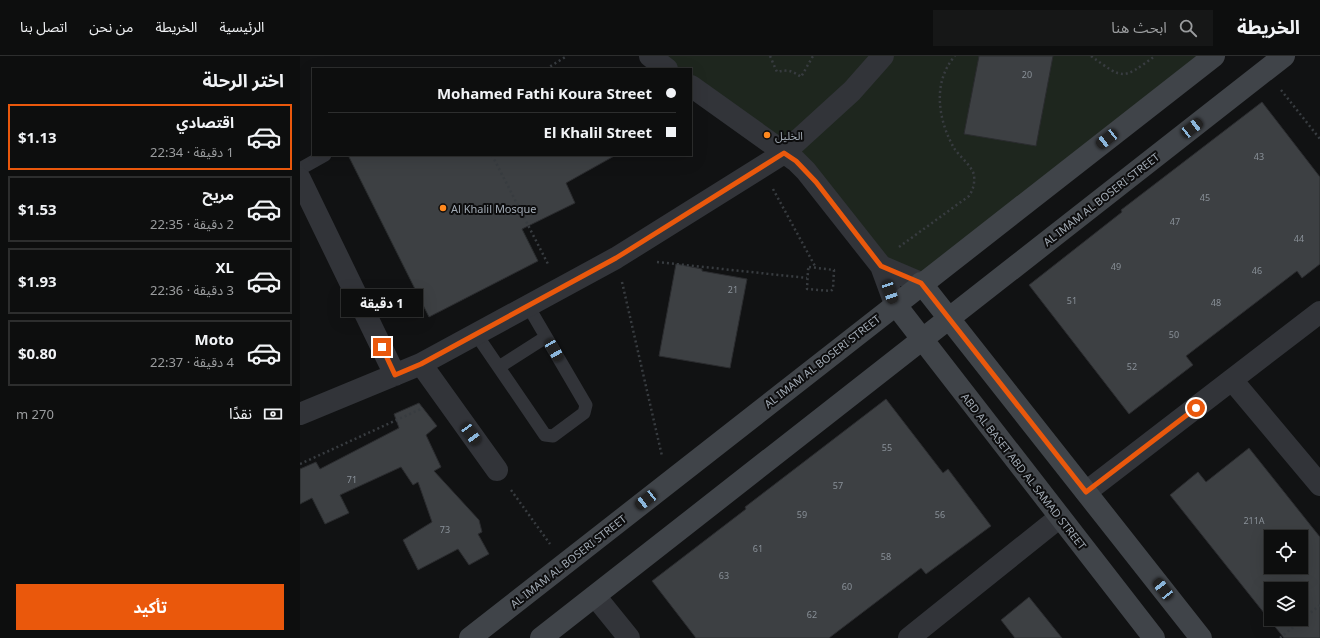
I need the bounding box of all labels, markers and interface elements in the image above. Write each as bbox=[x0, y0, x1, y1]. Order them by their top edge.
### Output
search box bbox=[933, 10, 1213, 46]
text: الخريطة bbox=[1237, 14, 1300, 40]
text: اتصل بنا bbox=[20, 17, 67, 36]
text: من نحن bbox=[89, 17, 133, 36]
text: الخريطة bbox=[155, 17, 197, 36]
text: الرئيسية bbox=[219, 17, 264, 36]
text: ابحث هنا bbox=[1111, 17, 1167, 37]
icon: search bbox=[1177, 17, 1199, 39]
text: اختر الرحلة bbox=[202, 68, 284, 92]
house number: 20 bbox=[1022, 68, 1032, 81]
text: Mohamed Fathi Koura Street bbox=[437, 83, 652, 103]
text: اقتصادي bbox=[176, 112, 234, 132]
car bbox=[1179, 116, 1205, 140]
icon: car bbox=[246, 119, 282, 155]
text: El Khalil Street bbox=[544, 122, 652, 142]
text: $1.13 bbox=[18, 127, 57, 147]
car bbox=[1094, 127, 1120, 151]
place label: الخليل bbox=[775, 128, 803, 143]
marker: الخليل bbox=[762, 130, 772, 140]
text: 1 دقيقة · 22:34 bbox=[150, 143, 234, 161]
street label: AL IMAM AL BOSERI STREET bbox=[1040, 149, 1162, 249]
house number: 43 bbox=[1254, 150, 1264, 163]
text: مريح bbox=[202, 184, 234, 204]
icon: car bbox=[246, 191, 282, 227]
house number: 45 bbox=[1200, 191, 1210, 204]
text: $1.53 bbox=[18, 199, 57, 219]
place label: Al Khalil Mosque bbox=[451, 201, 537, 216]
marker: Al Khalil Mosque bbox=[438, 203, 448, 213]
text: 2 دقيقة · 22:35 bbox=[150, 215, 234, 233]
house number: 47 bbox=[1170, 215, 1180, 228]
house number: 44 bbox=[1294, 232, 1304, 245]
text: XL bbox=[216, 257, 234, 277]
house number: 49 bbox=[1111, 260, 1121, 273]
icon: car bbox=[246, 263, 282, 299]
house number: 46 bbox=[1252, 264, 1262, 277]
text: $1.93 bbox=[18, 271, 57, 291]
car bbox=[880, 279, 900, 305]
text: 3 دقيقة · 22:36 bbox=[150, 281, 234, 299]
house number: 21 bbox=[728, 283, 738, 296]
callout: 1 دقيقة bbox=[341, 289, 423, 317]
text: 1 دقيقة bbox=[360, 294, 404, 312]
house number: 51 bbox=[1067, 294, 1077, 307]
house number: 48 bbox=[1211, 296, 1221, 309]
street label: AL IMAM AL BOSERI STREET bbox=[761, 311, 883, 411]
house number: 50 bbox=[1169, 328, 1179, 341]
text: Moto bbox=[195, 329, 234, 349]
icon: car bbox=[246, 335, 282, 371]
car bbox=[543, 337, 565, 363]
route end bbox=[373, 338, 391, 356]
text: $0.80 bbox=[18, 343, 57, 363]
text: 4 دقيقة · 22:37 bbox=[150, 353, 234, 371]
house number: 52 bbox=[1127, 360, 1137, 373]
street label: ABD AL BASET ABD AL SAMAD STREET bbox=[958, 390, 1090, 552]
route start bbox=[1187, 399, 1205, 417]
text: نقدًا bbox=[229, 403, 252, 423]
icon: cash bbox=[262, 403, 284, 425]
text: 270 m bbox=[16, 405, 54, 423]
car bbox=[459, 421, 483, 447]
house number: 55 bbox=[882, 441, 892, 454]
house number: 71 bbox=[347, 473, 357, 486]
house number: 57 bbox=[833, 479, 843, 492]
car bbox=[633, 488, 659, 512]
house number: 59 bbox=[797, 508, 807, 521]
house number: 56 bbox=[935, 508, 945, 521]
street label: AL IMAM AL BOSERI STREET bbox=[507, 511, 629, 611]
house number: 211A bbox=[1243, 514, 1265, 527]
house number: 73 bbox=[440, 523, 450, 536]
map controls bbox=[1264, 530, 1308, 626]
button: locate bbox=[1264, 530, 1308, 574]
house number: 61 bbox=[753, 542, 763, 555]
house number: 58 bbox=[881, 550, 891, 563]
house number: 63 bbox=[719, 569, 729, 582]
car bbox=[1151, 576, 1175, 602]
house number: 60 bbox=[842, 580, 852, 593]
button: layers bbox=[1264, 582, 1308, 626]
button: تأكيد bbox=[16, 584, 284, 630]
house number: 62 bbox=[807, 608, 817, 621]

